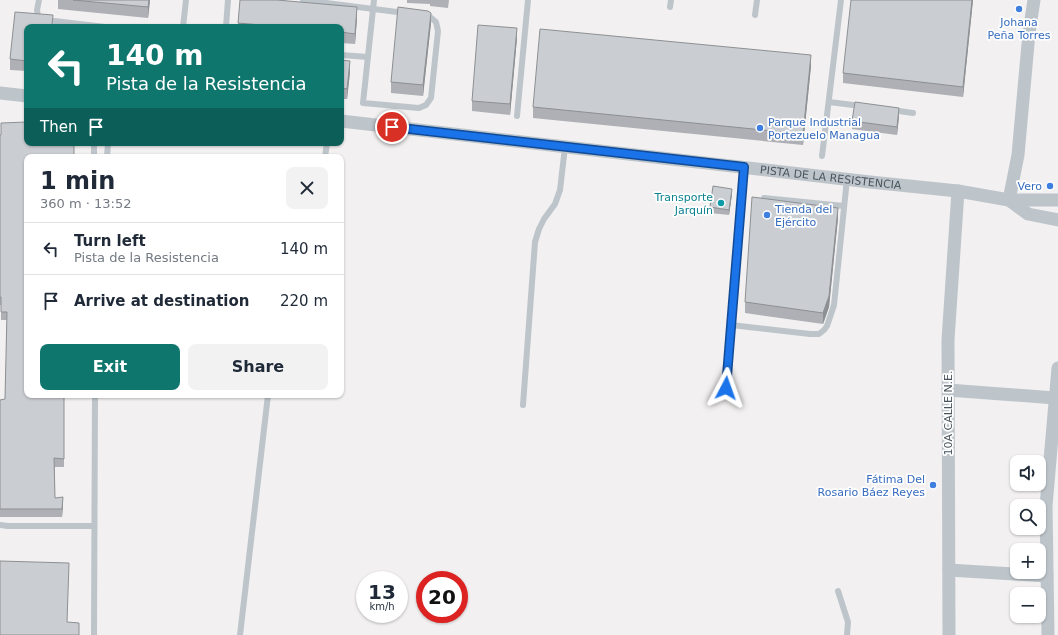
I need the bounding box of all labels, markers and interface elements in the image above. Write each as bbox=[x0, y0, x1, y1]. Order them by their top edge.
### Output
marker: Johana Peña Torres bbox=[1014, 4, 1024, 14]
place label: Johana Peña Torres bbox=[988, 16, 1051, 42]
text: 140 m bbox=[106, 39, 203, 72]
icon: left bbox=[40, 40, 92, 92]
text: Pista de la Resistencia bbox=[106, 73, 307, 94]
pin bbox=[375, 110, 409, 144]
icon: arrive bbox=[85, 116, 107, 138]
icon: arrive bbox=[381, 116, 403, 138]
place label: Parque Industrial Portezuelo Managua bbox=[768, 116, 880, 142]
text: Then bbox=[40, 118, 77, 136]
marker: Parque Industrial Portezuelo Managua bbox=[755, 123, 765, 133]
street label: PISTA DE LA RESISTENCIA bbox=[759, 163, 903, 192]
text: 1 min bbox=[40, 167, 115, 195]
button: close bbox=[286, 167, 328, 209]
place label: Vero bbox=[1018, 180, 1042, 193]
marker: Vero bbox=[1045, 181, 1055, 191]
place label: Transporte Jarquín bbox=[654, 191, 713, 217]
text: 360 m · 13:52 bbox=[40, 196, 131, 211]
marker: Transporte Jarquín bbox=[716, 198, 726, 208]
place label: Tienda del Ejército bbox=[774, 203, 832, 229]
marker: Tienda del Ejército bbox=[762, 210, 772, 220]
text: Turn left bbox=[74, 232, 146, 250]
icon: left bbox=[40, 238, 62, 260]
text: 140 m bbox=[280, 240, 328, 258]
text: Pista de la Resistencia bbox=[74, 250, 219, 265]
icon: arrive bbox=[40, 290, 62, 312]
text: Arrive at destination bbox=[74, 292, 249, 310]
text: 220 m bbox=[280, 292, 328, 310]
button: Exit bbox=[40, 344, 180, 390]
button: Share bbox=[188, 344, 328, 390]
position arrow bbox=[705, 367, 747, 409]
street label: 10A CALLE N.E. bbox=[942, 370, 955, 456]
map controls bbox=[1010, 455, 1046, 623]
button: sound bbox=[1010, 455, 1046, 491]
place label: Fátima Del Rosario Báez Reyes bbox=[818, 473, 925, 499]
marker: Fátima Del Rosario Báez Reyes bbox=[928, 480, 938, 490]
button: search bbox=[1010, 499, 1046, 535]
button: + bbox=[1010, 543, 1046, 579]
speed limit sign: 20 bbox=[416, 571, 468, 623]
text: 13 bbox=[368, 580, 396, 604]
button: − bbox=[1010, 587, 1046, 623]
text: km/h bbox=[369, 601, 395, 612]

